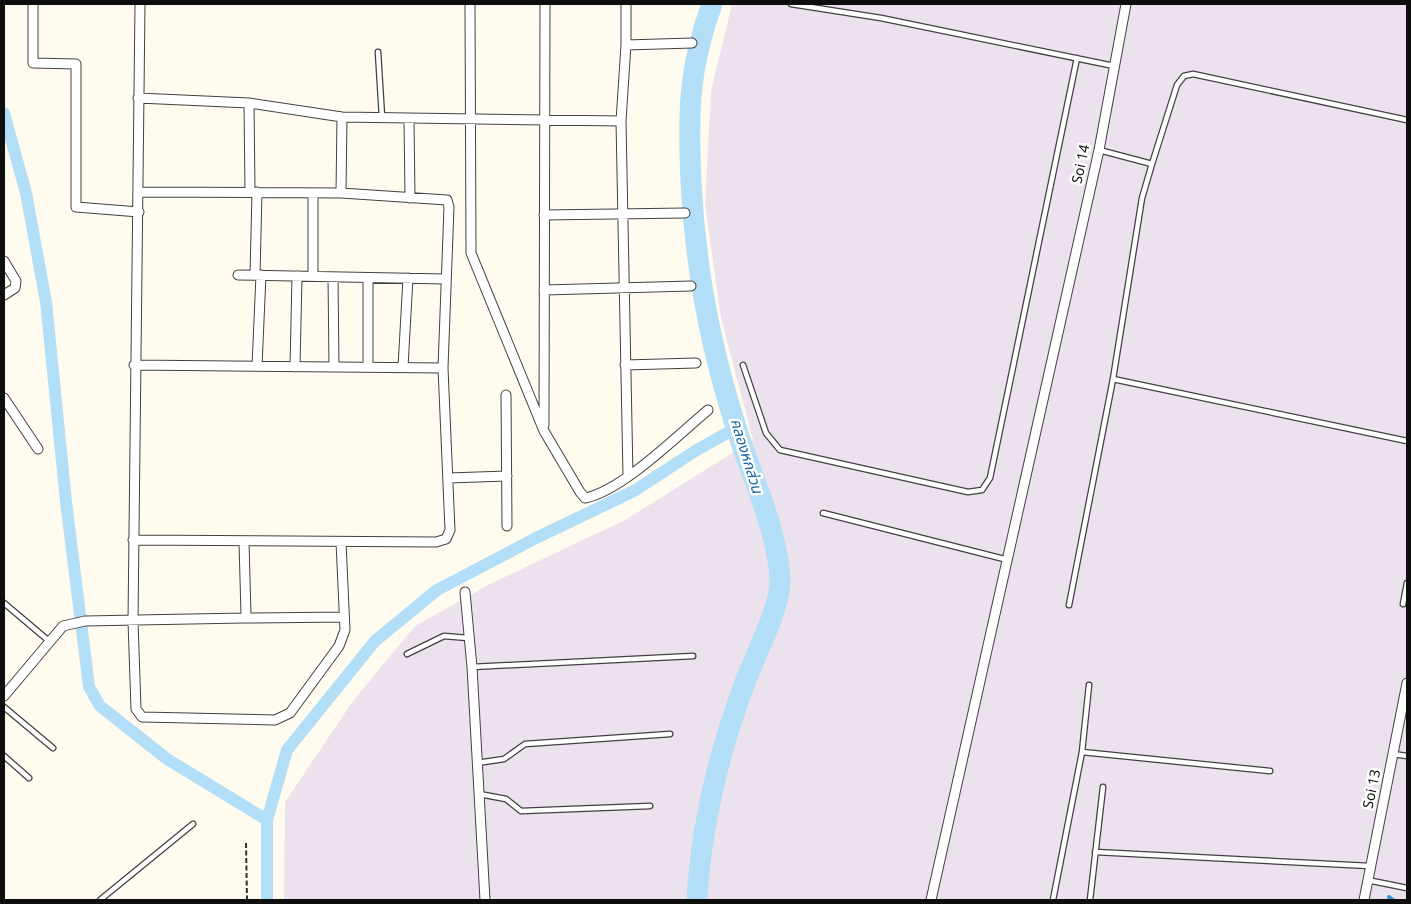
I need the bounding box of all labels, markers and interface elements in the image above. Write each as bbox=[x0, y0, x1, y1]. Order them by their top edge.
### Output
street label: Soi 14 bbox=[1067, 143, 1095, 185]
water label: คลองหกส่วน bbox=[724, 416, 769, 497]
street label: Soi 13 bbox=[1358, 768, 1386, 810]

